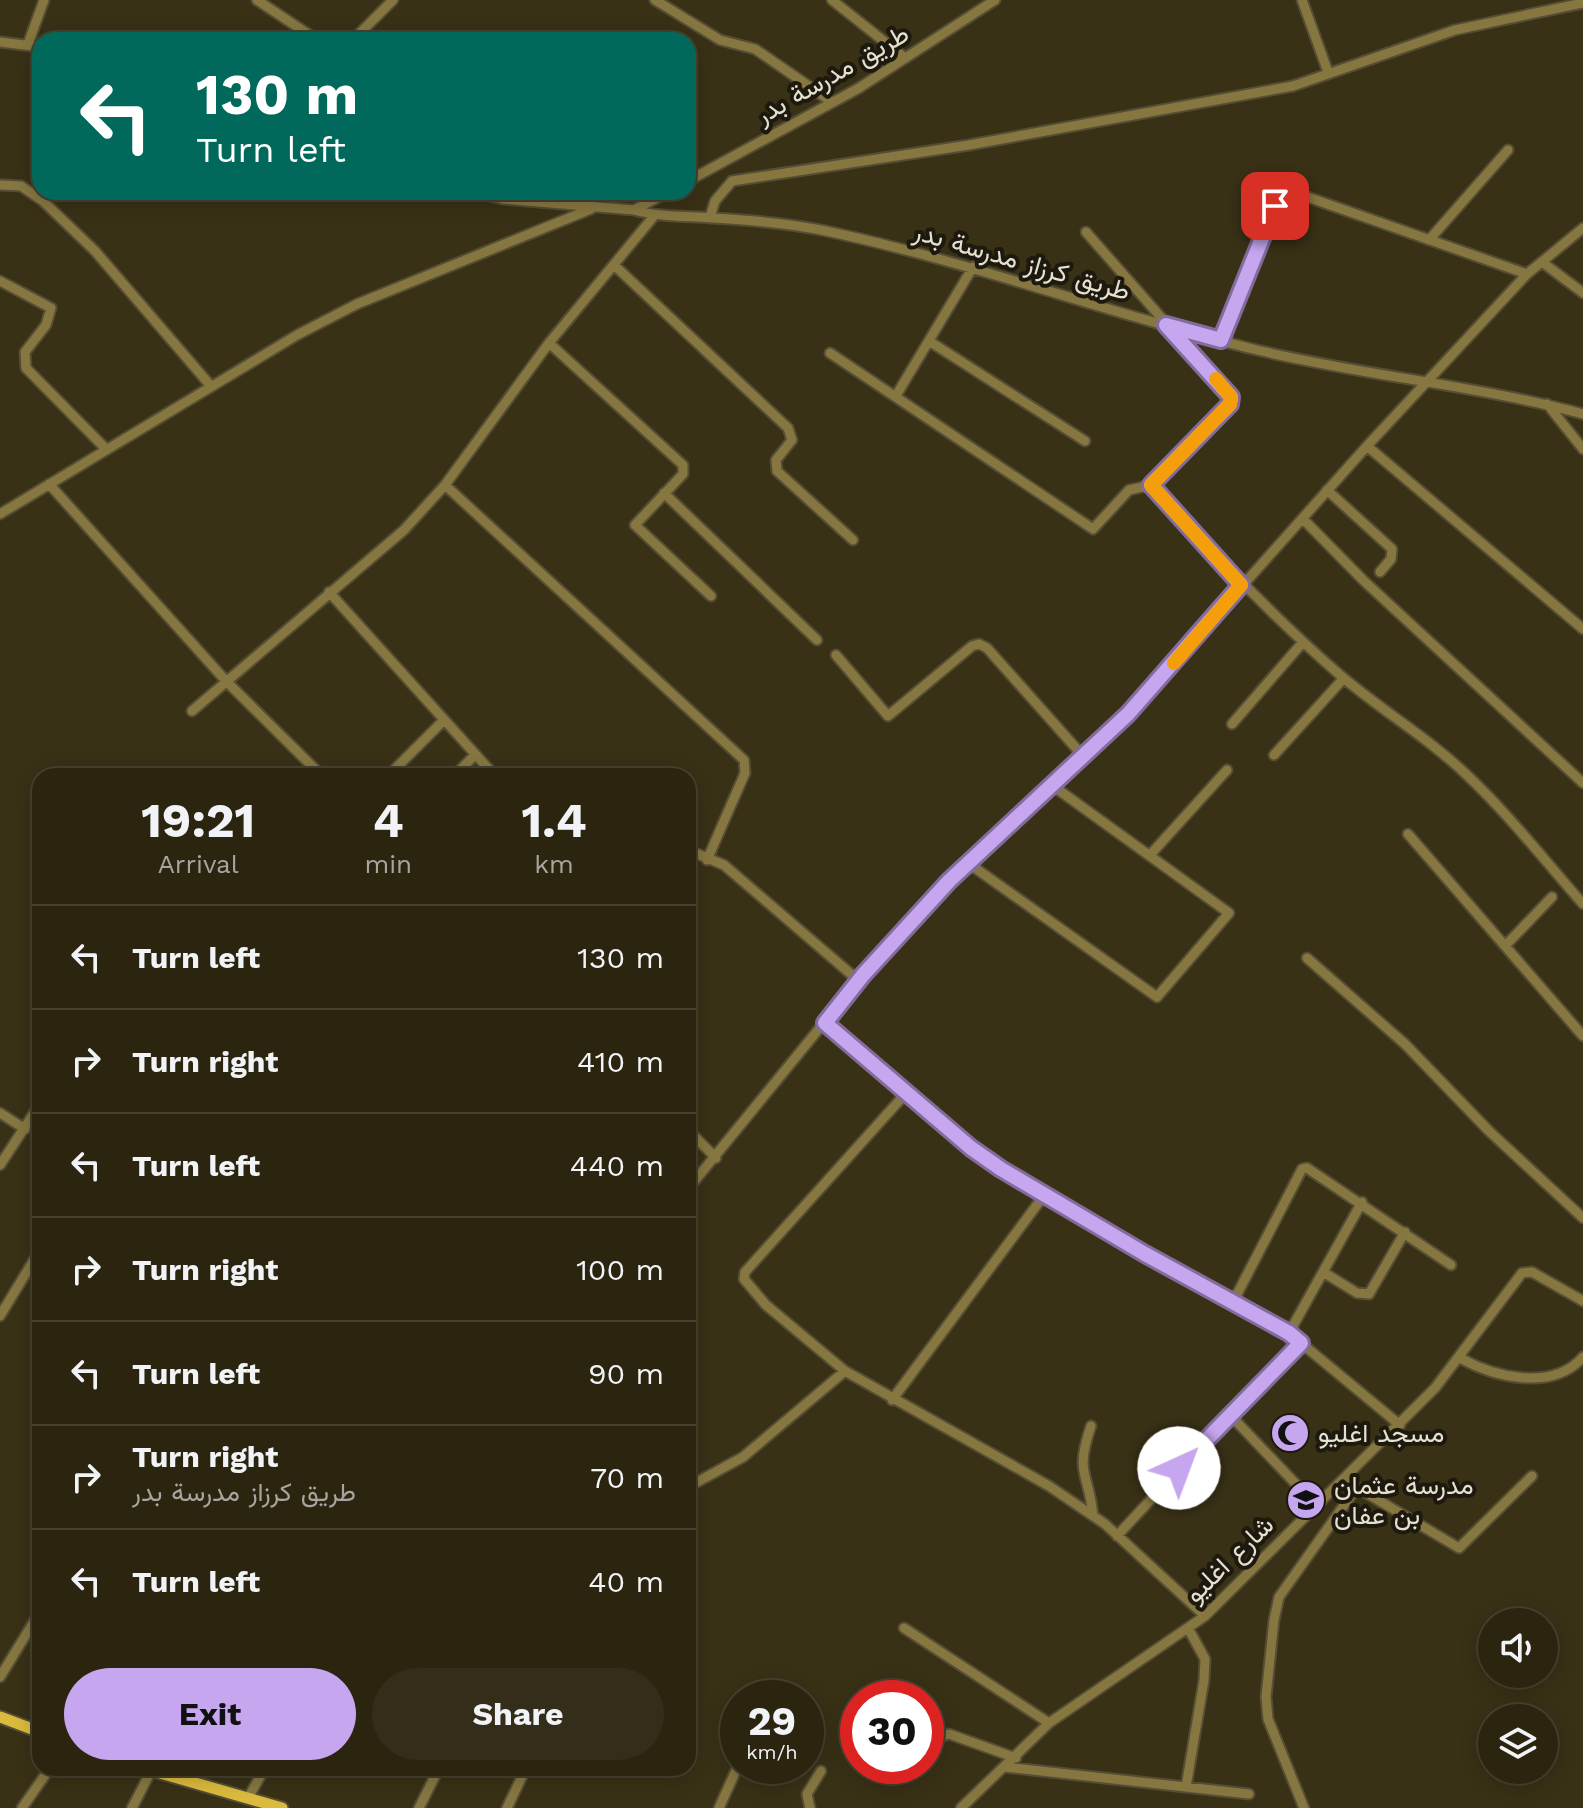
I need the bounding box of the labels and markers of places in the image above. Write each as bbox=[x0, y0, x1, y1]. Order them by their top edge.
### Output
pin bbox=[1241, 172, 1309, 240]
mosque icon: مسجد اغليو bbox=[1269, 1412, 1311, 1454]
place label: مسجد اغليو bbox=[1318, 1418, 1445, 1449]
place label: مدرسة عثمان بن عفان bbox=[1334, 1470, 1474, 1531]
school or university icon: مدرسة عثمان بن عفان bbox=[1285, 1479, 1327, 1521]

